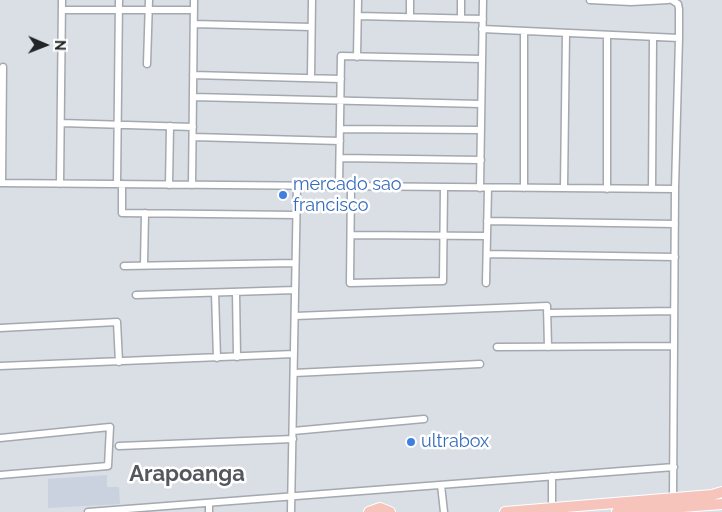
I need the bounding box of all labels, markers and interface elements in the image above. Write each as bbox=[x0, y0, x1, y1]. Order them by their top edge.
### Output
north arrow bbox=[20, 20, 70, 70]
text: N bbox=[52, 40, 68, 51]
place label: mercado sao francisco bbox=[293, 174, 402, 216]
marker: mercado sao francisco bbox=[277, 189, 289, 201]
place label: ultrabox bbox=[421, 431, 489, 453]
marker: ultrabox bbox=[405, 436, 417, 448]
district label: Arapoanga bbox=[129, 461, 245, 487]

